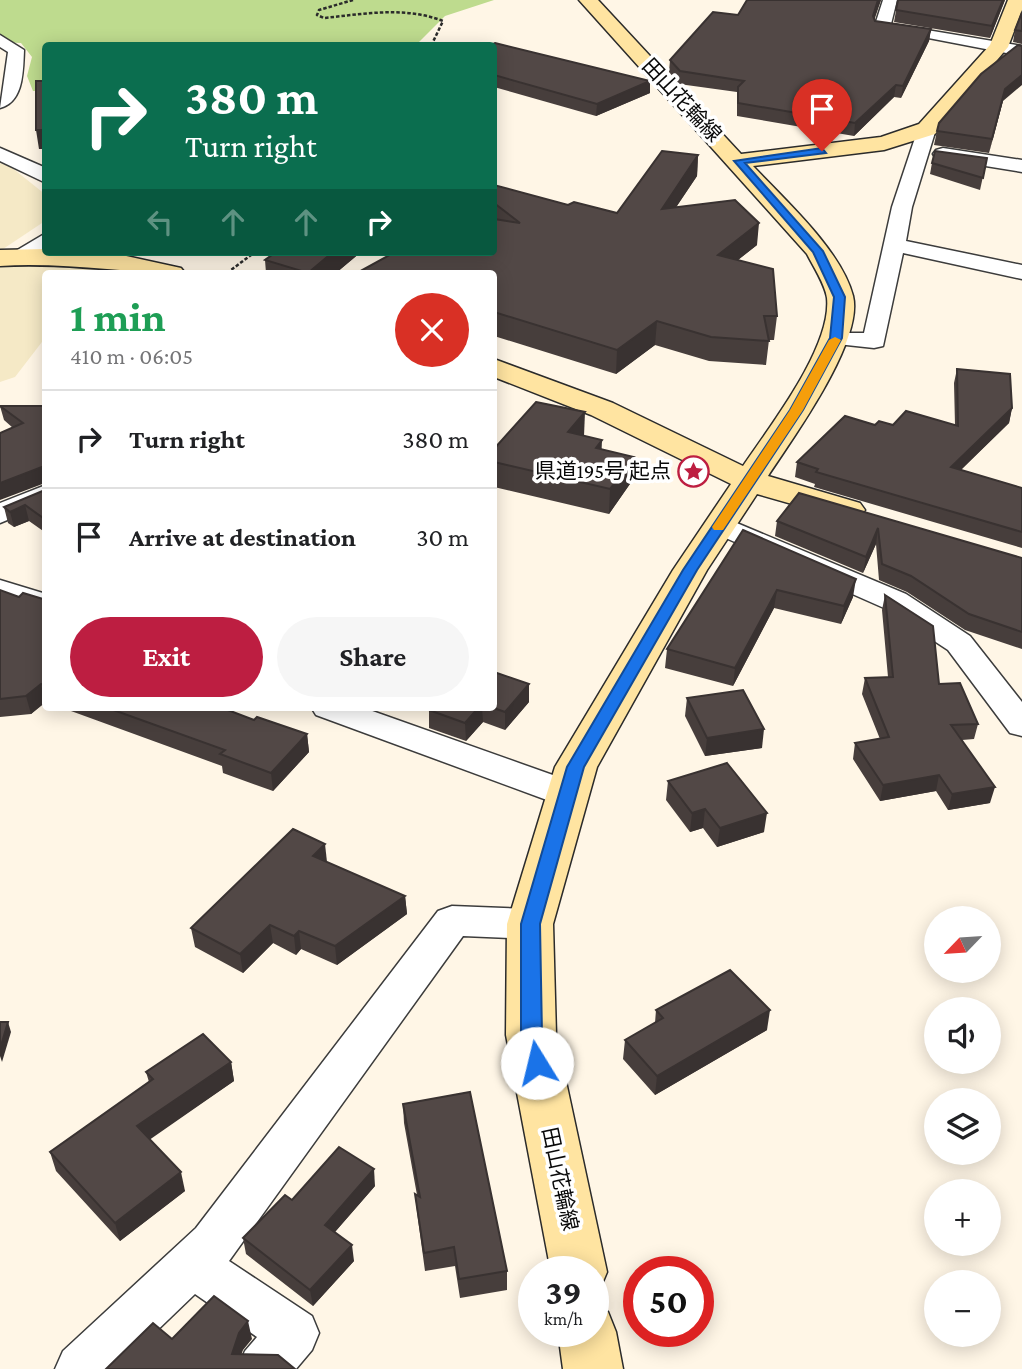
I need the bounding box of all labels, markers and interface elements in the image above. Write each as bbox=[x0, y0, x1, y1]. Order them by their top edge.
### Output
street label: 田山花輪線 bbox=[637, 53, 727, 147]
icon: right bbox=[70, 70, 161, 161]
text: 380 m bbox=[185, 70, 318, 125]
pin bbox=[792, 79, 852, 151]
icon: arrive bbox=[803, 90, 841, 128]
text: Turn right bbox=[185, 128, 317, 164]
icon: left bbox=[141, 203, 179, 241]
icon: ahead bbox=[214, 203, 252, 241]
icon: ahead bbox=[287, 203, 325, 241]
icon: right bbox=[360, 203, 398, 241]
text: 1 min bbox=[70, 293, 166, 340]
button: close bbox=[395, 293, 469, 367]
text: 410 m · 06:05 bbox=[70, 343, 193, 369]
icon: right bbox=[70, 420, 108, 458]
text: Turn right bbox=[129, 425, 245, 454]
text: 380 m bbox=[402, 425, 469, 454]
place icon: 県道195号 起点 bbox=[677, 454, 711, 488]
place label: 県道195号 起点 bbox=[535, 459, 671, 483]
icon: arrive bbox=[70, 518, 108, 556]
text: Arrive at destination bbox=[129, 523, 356, 552]
text: 30 m bbox=[416, 523, 469, 552]
button: Exit bbox=[70, 617, 263, 697]
button: Share bbox=[277, 617, 469, 697]
north arrow bbox=[924, 906, 1001, 984]
map controls bbox=[924, 906, 1001, 1347]
button: sound bbox=[924, 997, 1001, 1074]
position arrow bbox=[500, 1026, 574, 1100]
button: layers bbox=[924, 1088, 1001, 1165]
street label: 田山花輪線 bbox=[537, 1125, 583, 1233]
button: + bbox=[924, 1179, 1001, 1256]
speed limit sign: 50 bbox=[623, 1256, 714, 1347]
button: − bbox=[924, 1270, 1001, 1347]
text: 39 bbox=[545, 1273, 582, 1312]
text: km/h bbox=[544, 1309, 583, 1329]

